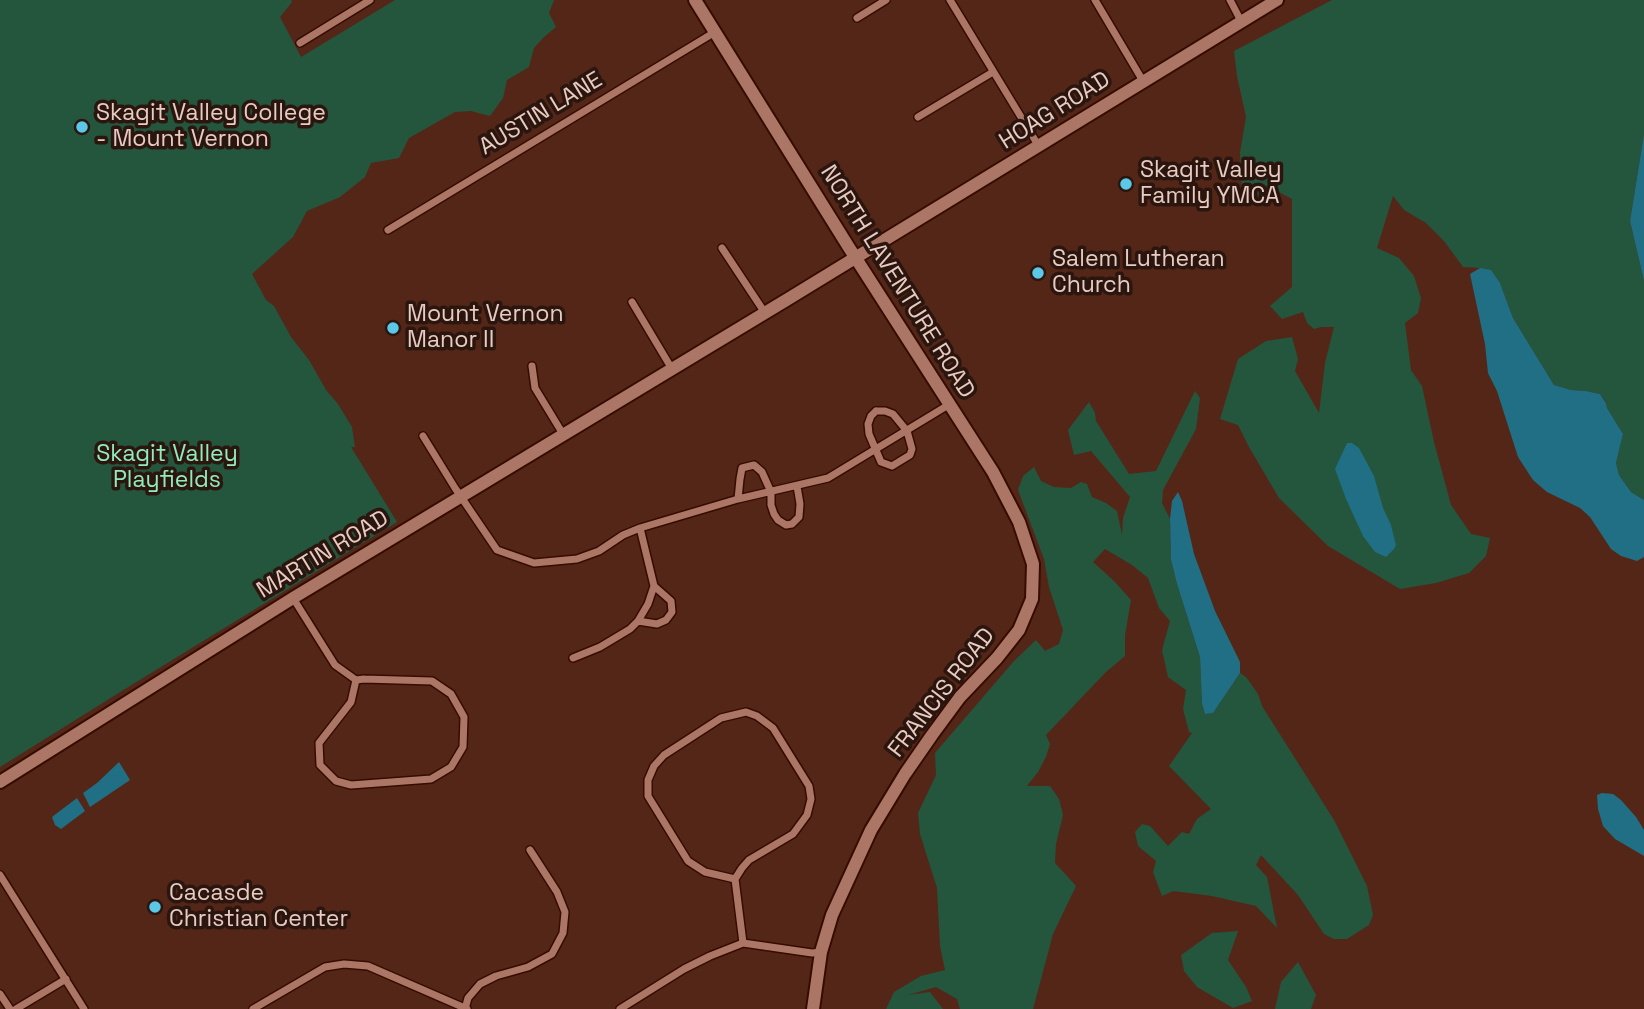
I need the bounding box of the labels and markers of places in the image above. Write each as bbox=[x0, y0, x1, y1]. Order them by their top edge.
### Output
place label: Skagit Valley College - Mount Vernon bbox=[96, 100, 326, 154]
marker: Skagit Valley College - Mount Vernon bbox=[74, 119, 90, 135]
place label: Skagit Valley Family YMCA bbox=[1140, 157, 1282, 211]
marker: Skagit Valley Family YMCA bbox=[1118, 176, 1134, 192]
place label: Salem Lutheran Church bbox=[1052, 246, 1225, 300]
marker: Salem Lutheran Church bbox=[1030, 265, 1046, 281]
place label: Mount Vernon Manor II bbox=[407, 301, 564, 355]
marker: Mount Vernon Manor II bbox=[385, 320, 401, 336]
place label: Cacasde Christian Center bbox=[169, 880, 348, 934]
marker: Cacasde Christian Center bbox=[147, 899, 163, 915]

